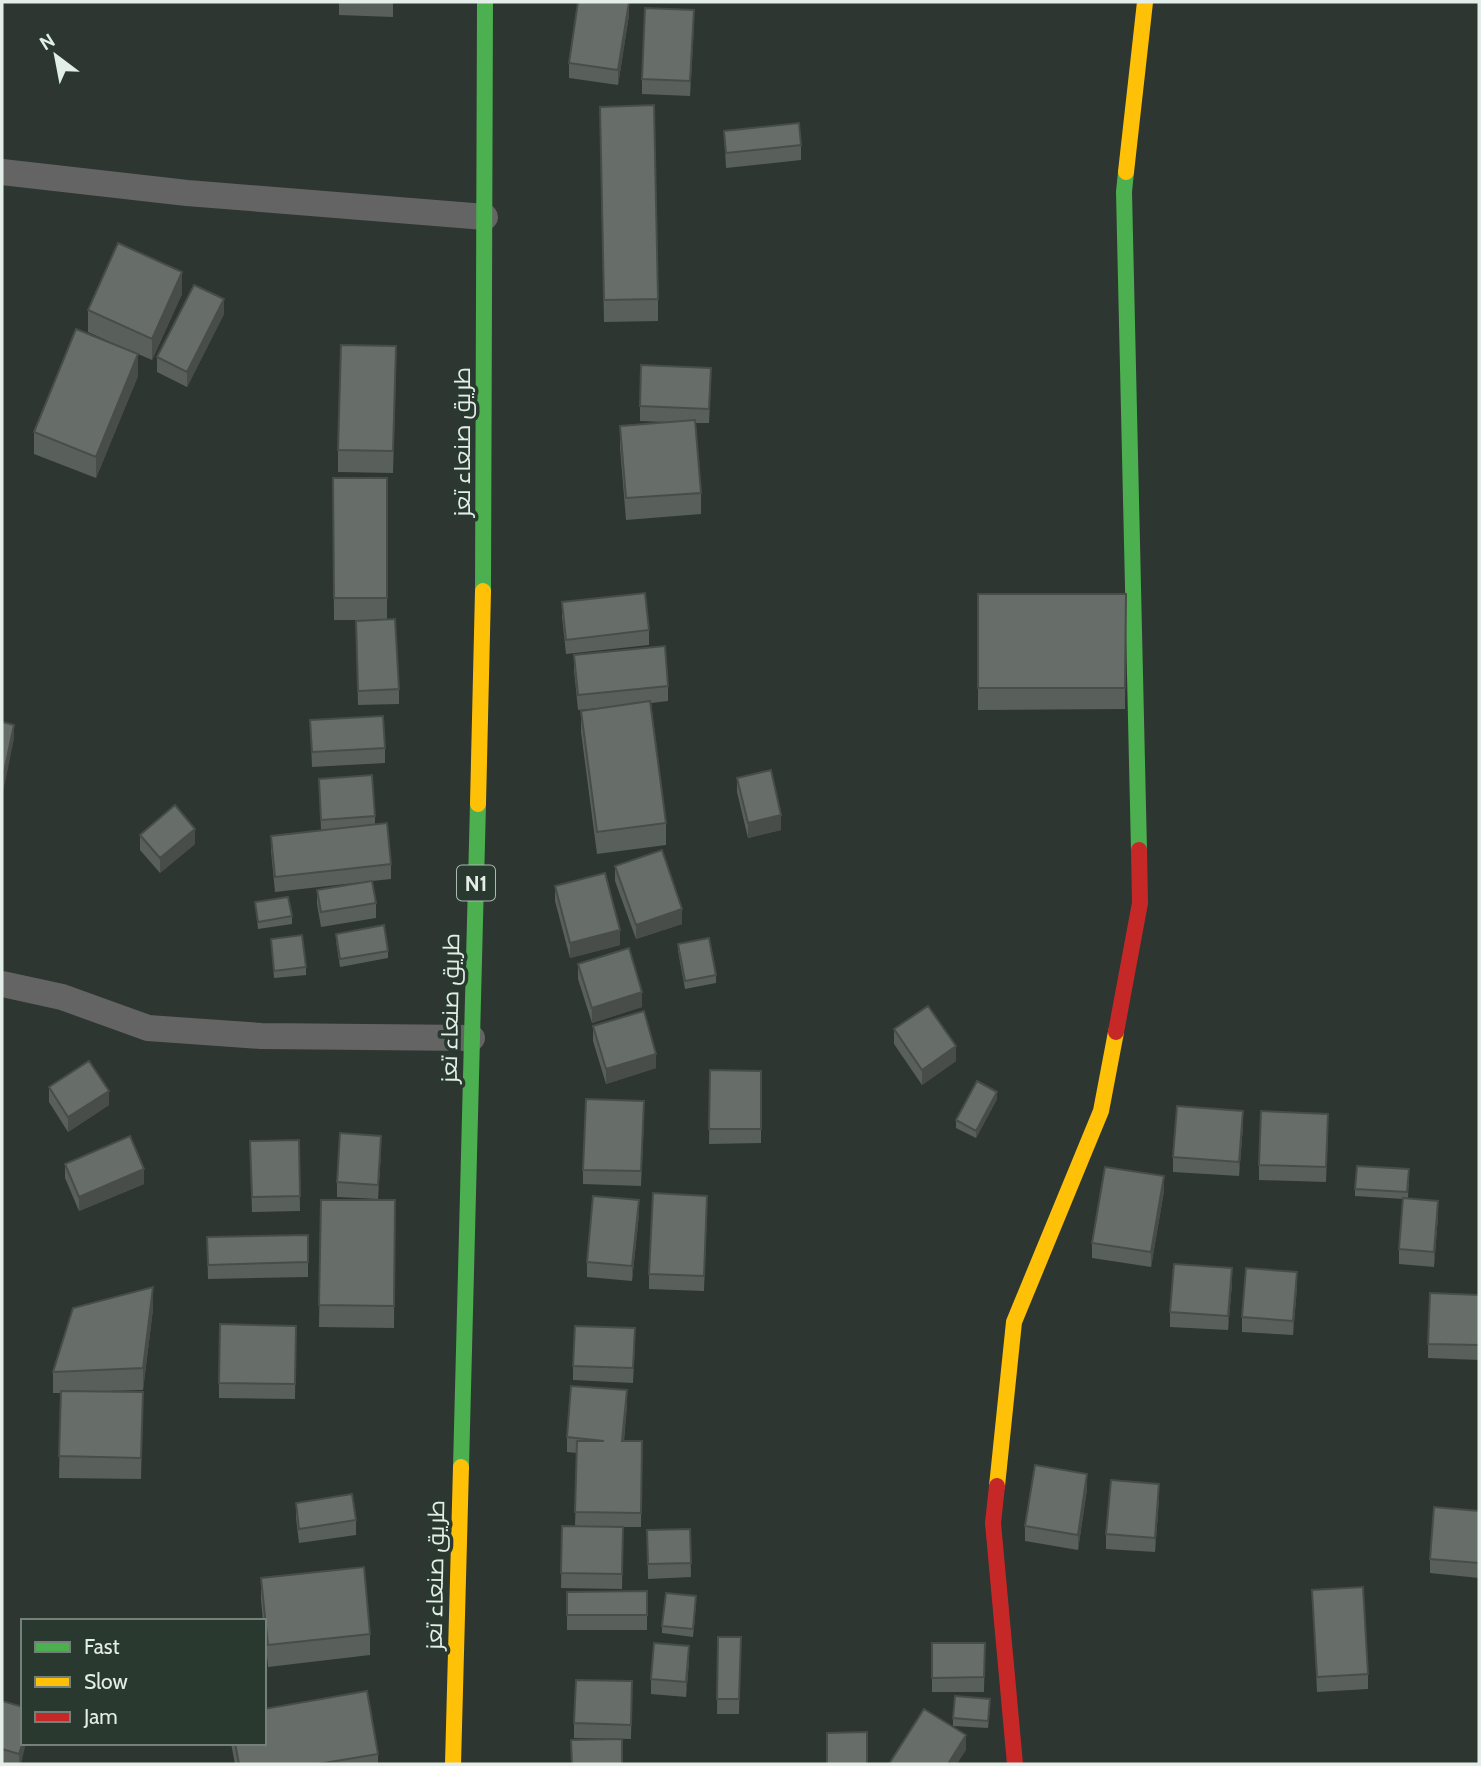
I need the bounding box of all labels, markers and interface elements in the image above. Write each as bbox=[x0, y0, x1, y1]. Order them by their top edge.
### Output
north arrow bbox=[21, 21, 91, 91]
text: N bbox=[35, 29, 59, 55]
street label: طريق صنعاء تعز bbox=[448, 367, 476, 519]
road number: N1 bbox=[457, 866, 495, 900]
street label: طريق صنعاء تعز bbox=[435, 933, 465, 1085]
street label: طريق صنعاء تعز bbox=[420, 1500, 450, 1652]
legend bbox=[21, 1619, 266, 1745]
text: Fast bbox=[84, 1634, 120, 1659]
text: Slow bbox=[84, 1669, 128, 1694]
text: Jam bbox=[83, 1704, 118, 1729]

